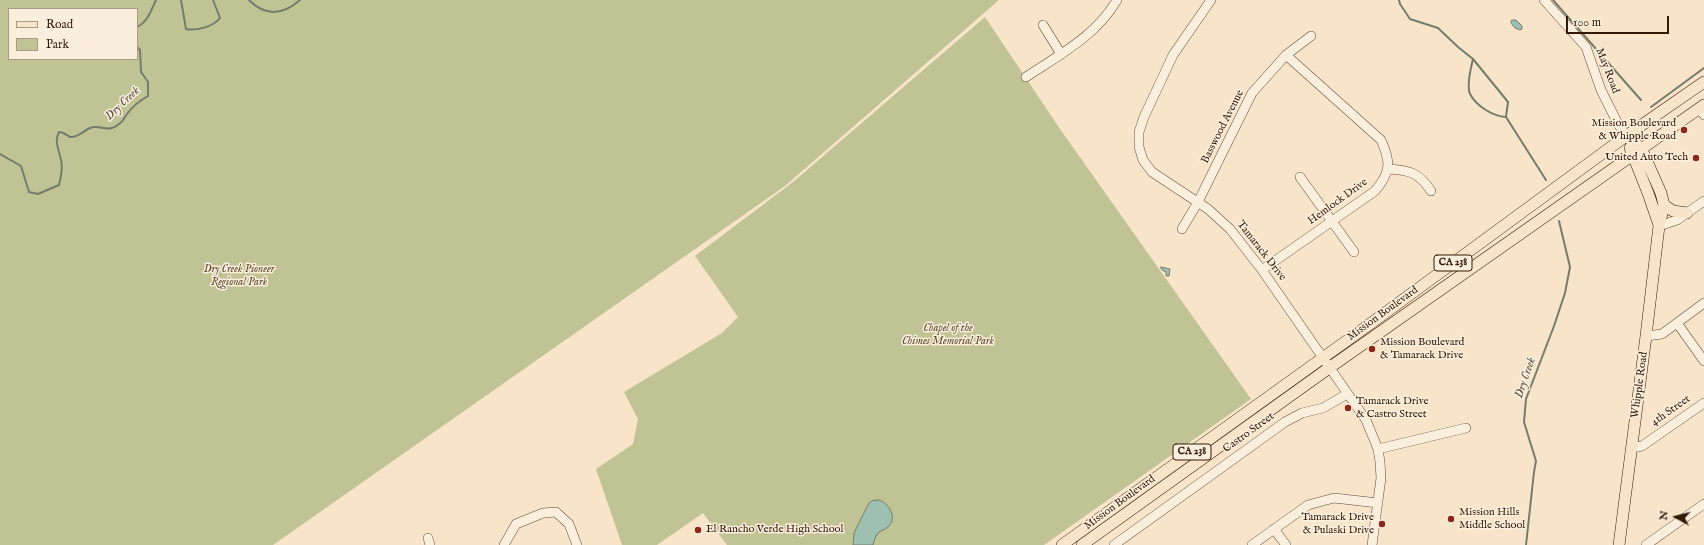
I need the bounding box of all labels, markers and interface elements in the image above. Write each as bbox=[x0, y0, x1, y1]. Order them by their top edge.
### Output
legend bbox=[8, 8, 138, 60]
scale bar bbox=[1568, 8, 1671, 34]
text: 100 m bbox=[1573, 15, 1601, 30]
text: Road bbox=[46, 17, 73, 32]
text: Park bbox=[46, 37, 69, 52]
street label: May Road bbox=[1592, 46, 1622, 96]
water label: Dry Creek bbox=[103, 84, 143, 124]
street label: Basswood Avenue bbox=[1199, 88, 1247, 166]
place label: Mission Boulevard & Whipple Road bbox=[1592, 117, 1676, 143]
marker: Mission Boulevard & Whipple Road bbox=[1679, 125, 1689, 135]
place label: United Auto Tech bbox=[1605, 151, 1688, 165]
marker: United Auto Tech bbox=[1691, 153, 1701, 163]
street label: Hemlock Drive bbox=[1306, 176, 1370, 228]
street label: Tamarack Drive bbox=[1233, 218, 1289, 284]
road number: CA 238 bbox=[1434, 255, 1472, 271]
park label: Dry Creek Pioneer Regional Park bbox=[204, 263, 274, 289]
street label: Mission Boulevard bbox=[1345, 284, 1421, 344]
park label: Chapel of the Chimes Memorial Park bbox=[902, 322, 994, 348]
place label: Mission Boulevard & Tamarack Drive bbox=[1380, 336, 1464, 362]
marker: Mission Boulevard & Tamarack Drive bbox=[1367, 344, 1377, 354]
street label: Whipple Road bbox=[1629, 351, 1651, 419]
water label: Dry Creek bbox=[1512, 356, 1540, 400]
street label: 4th Street bbox=[1649, 393, 1693, 429]
place label: Tamarack Drive & Castro Street bbox=[1356, 395, 1429, 421]
marker: Tamarack Drive & Castro Street bbox=[1343, 403, 1353, 413]
street label: Castro Street bbox=[1221, 410, 1277, 456]
road number: CA 238 bbox=[1173, 444, 1211, 460]
street label: Mission Boulevard bbox=[1082, 473, 1158, 533]
north arrow bbox=[1656, 497, 1696, 537]
place label: Mission Hills Middle School bbox=[1459, 506, 1525, 532]
text: N bbox=[1657, 510, 1672, 521]
place label: Tamarack Drive & Pulaski Drive bbox=[1301, 511, 1374, 537]
marker: Mission Hills Middle School bbox=[1446, 514, 1456, 524]
marker: Tamarack Drive & Pulaski Drive bbox=[1377, 519, 1387, 529]
place label: El Rancho Verde High School bbox=[706, 523, 843, 537]
marker: El Rancho Verde High School bbox=[693, 525, 703, 535]

